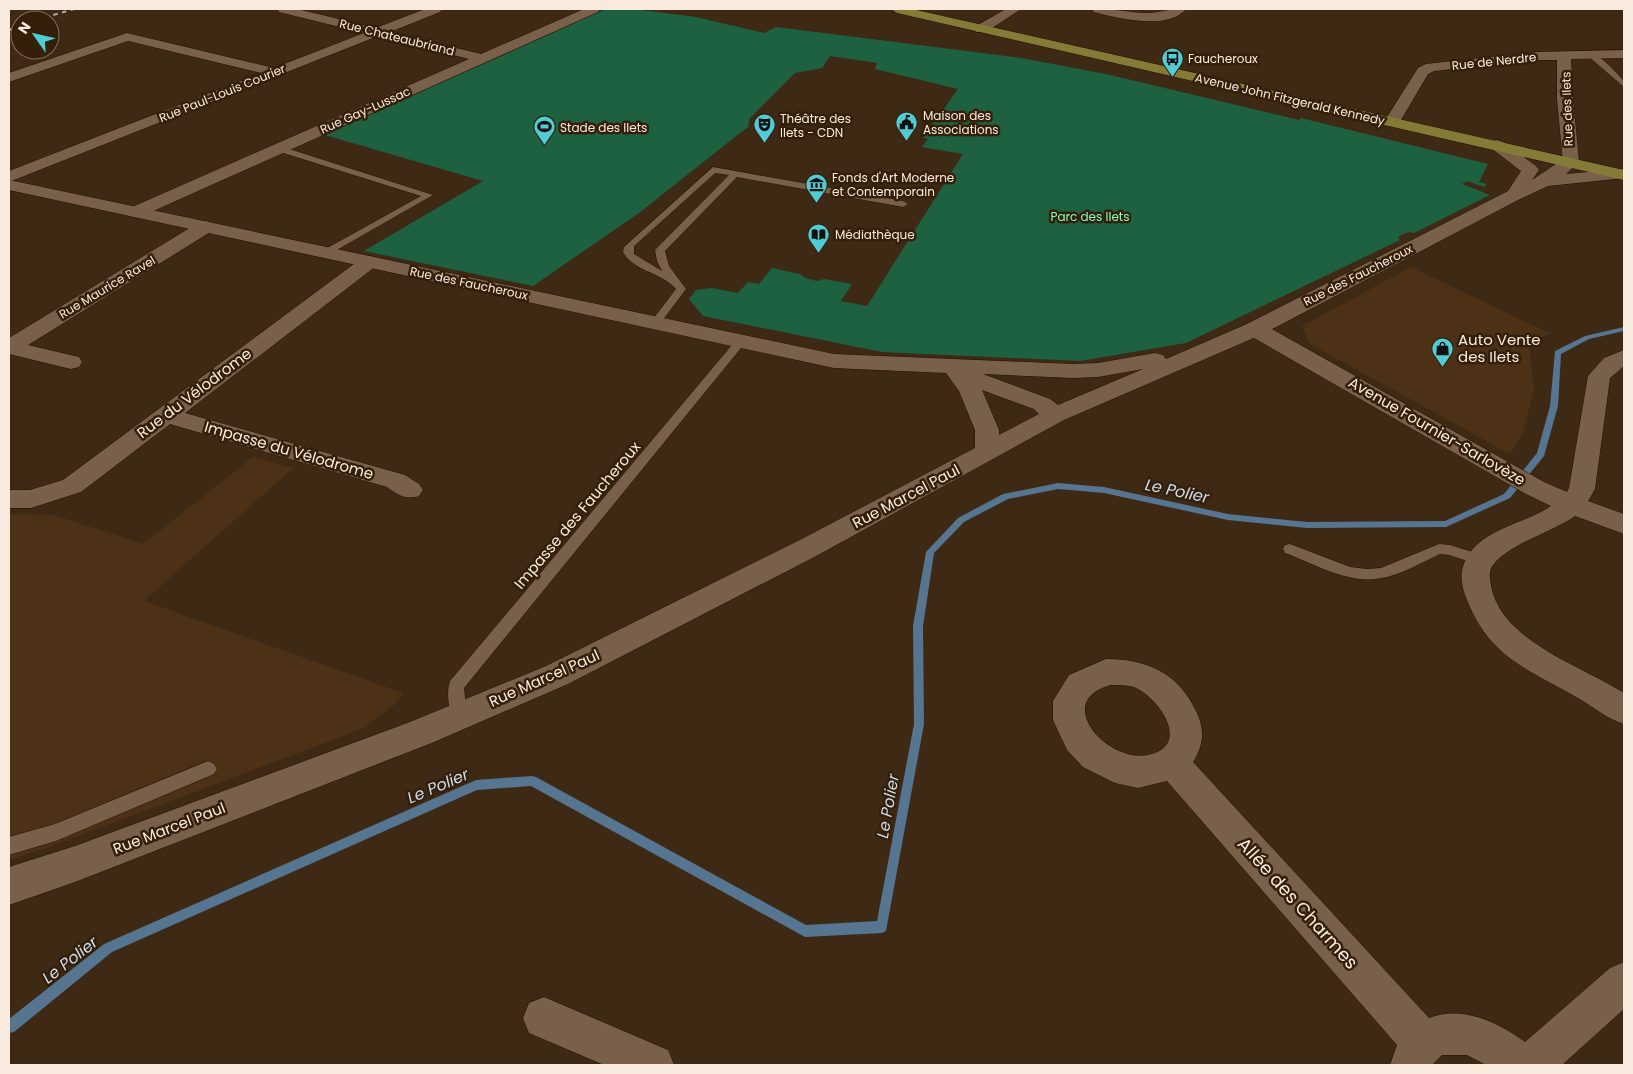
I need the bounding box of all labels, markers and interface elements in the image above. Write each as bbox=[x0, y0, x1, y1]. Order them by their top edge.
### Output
north arrow bbox=[10, 10, 60, 60]
street label: Rue Chateaubriand bbox=[338, 15, 456, 59]
text: N bbox=[13, 18, 35, 38]
bus stop icon: Faucheroux bbox=[1160, 46, 1184, 77]
street label: Rue de Nerdre bbox=[1451, 48, 1537, 74]
place label: Faucheroux bbox=[1188, 50, 1258, 67]
street label: Rue Paul-Louis Courier bbox=[156, 60, 288, 126]
street label: Avenue John Fitzgerald Kennedy bbox=[1193, 69, 1387, 129]
street label: Rue des Ilets bbox=[1557, 71, 1577, 147]
street label: Rue Gay-Lussac bbox=[317, 82, 413, 138]
place label: Maison des Associations bbox=[923, 107, 999, 138]
place label: Théâtre des Ilets - CDN bbox=[780, 110, 851, 141]
public building icon: Maison des Associations bbox=[895, 110, 919, 141]
theatre icon: Théâtre des Ilets - CDN bbox=[752, 113, 776, 144]
sports icon: Stade des Ilets bbox=[532, 115, 556, 146]
place label: Stade des Ilets bbox=[560, 119, 647, 136]
place label: Fonds d'Art Moderne et Contemporain bbox=[832, 169, 954, 200]
museum icon: Fonds d'Art Moderne et Contemporain bbox=[804, 172, 828, 203]
park label: Parc des Ilets bbox=[1050, 208, 1130, 225]
library icon: Médiathèque bbox=[807, 222, 831, 253]
place label: Médiathèque bbox=[835, 226, 915, 243]
street label: Rue des Faucheroux bbox=[1300, 240, 1416, 310]
street label: Rue Maurice Ravel bbox=[56, 251, 158, 323]
street label: Rue des Faucheroux bbox=[408, 262, 530, 304]
place label: Auto Vente des Ilets bbox=[1458, 329, 1541, 367]
shop icon: Auto Vente des Ilets bbox=[1430, 336, 1454, 367]
street label: Rue du Vélodrome bbox=[132, 343, 256, 443]
street label: Avenue Fournier-Sarlovèze bbox=[1345, 372, 1529, 490]
street label: Impasse du Vélodrome bbox=[202, 416, 376, 484]
street label: Impasse des Faucheroux bbox=[509, 437, 645, 593]
street label: Rue Marcel Paul bbox=[849, 459, 963, 533]
water label: Le Polier bbox=[1143, 473, 1212, 509]
street label: Rue Marcel Paul bbox=[485, 644, 603, 712]
water label: Le Polier bbox=[404, 762, 473, 809]
water label: Le Polier bbox=[871, 771, 905, 840]
street label: Rue Marcel Paul bbox=[110, 797, 228, 859]
street label: Allée des Charmes bbox=[1232, 832, 1364, 974]
water label: Le Polier bbox=[37, 930, 103, 989]

